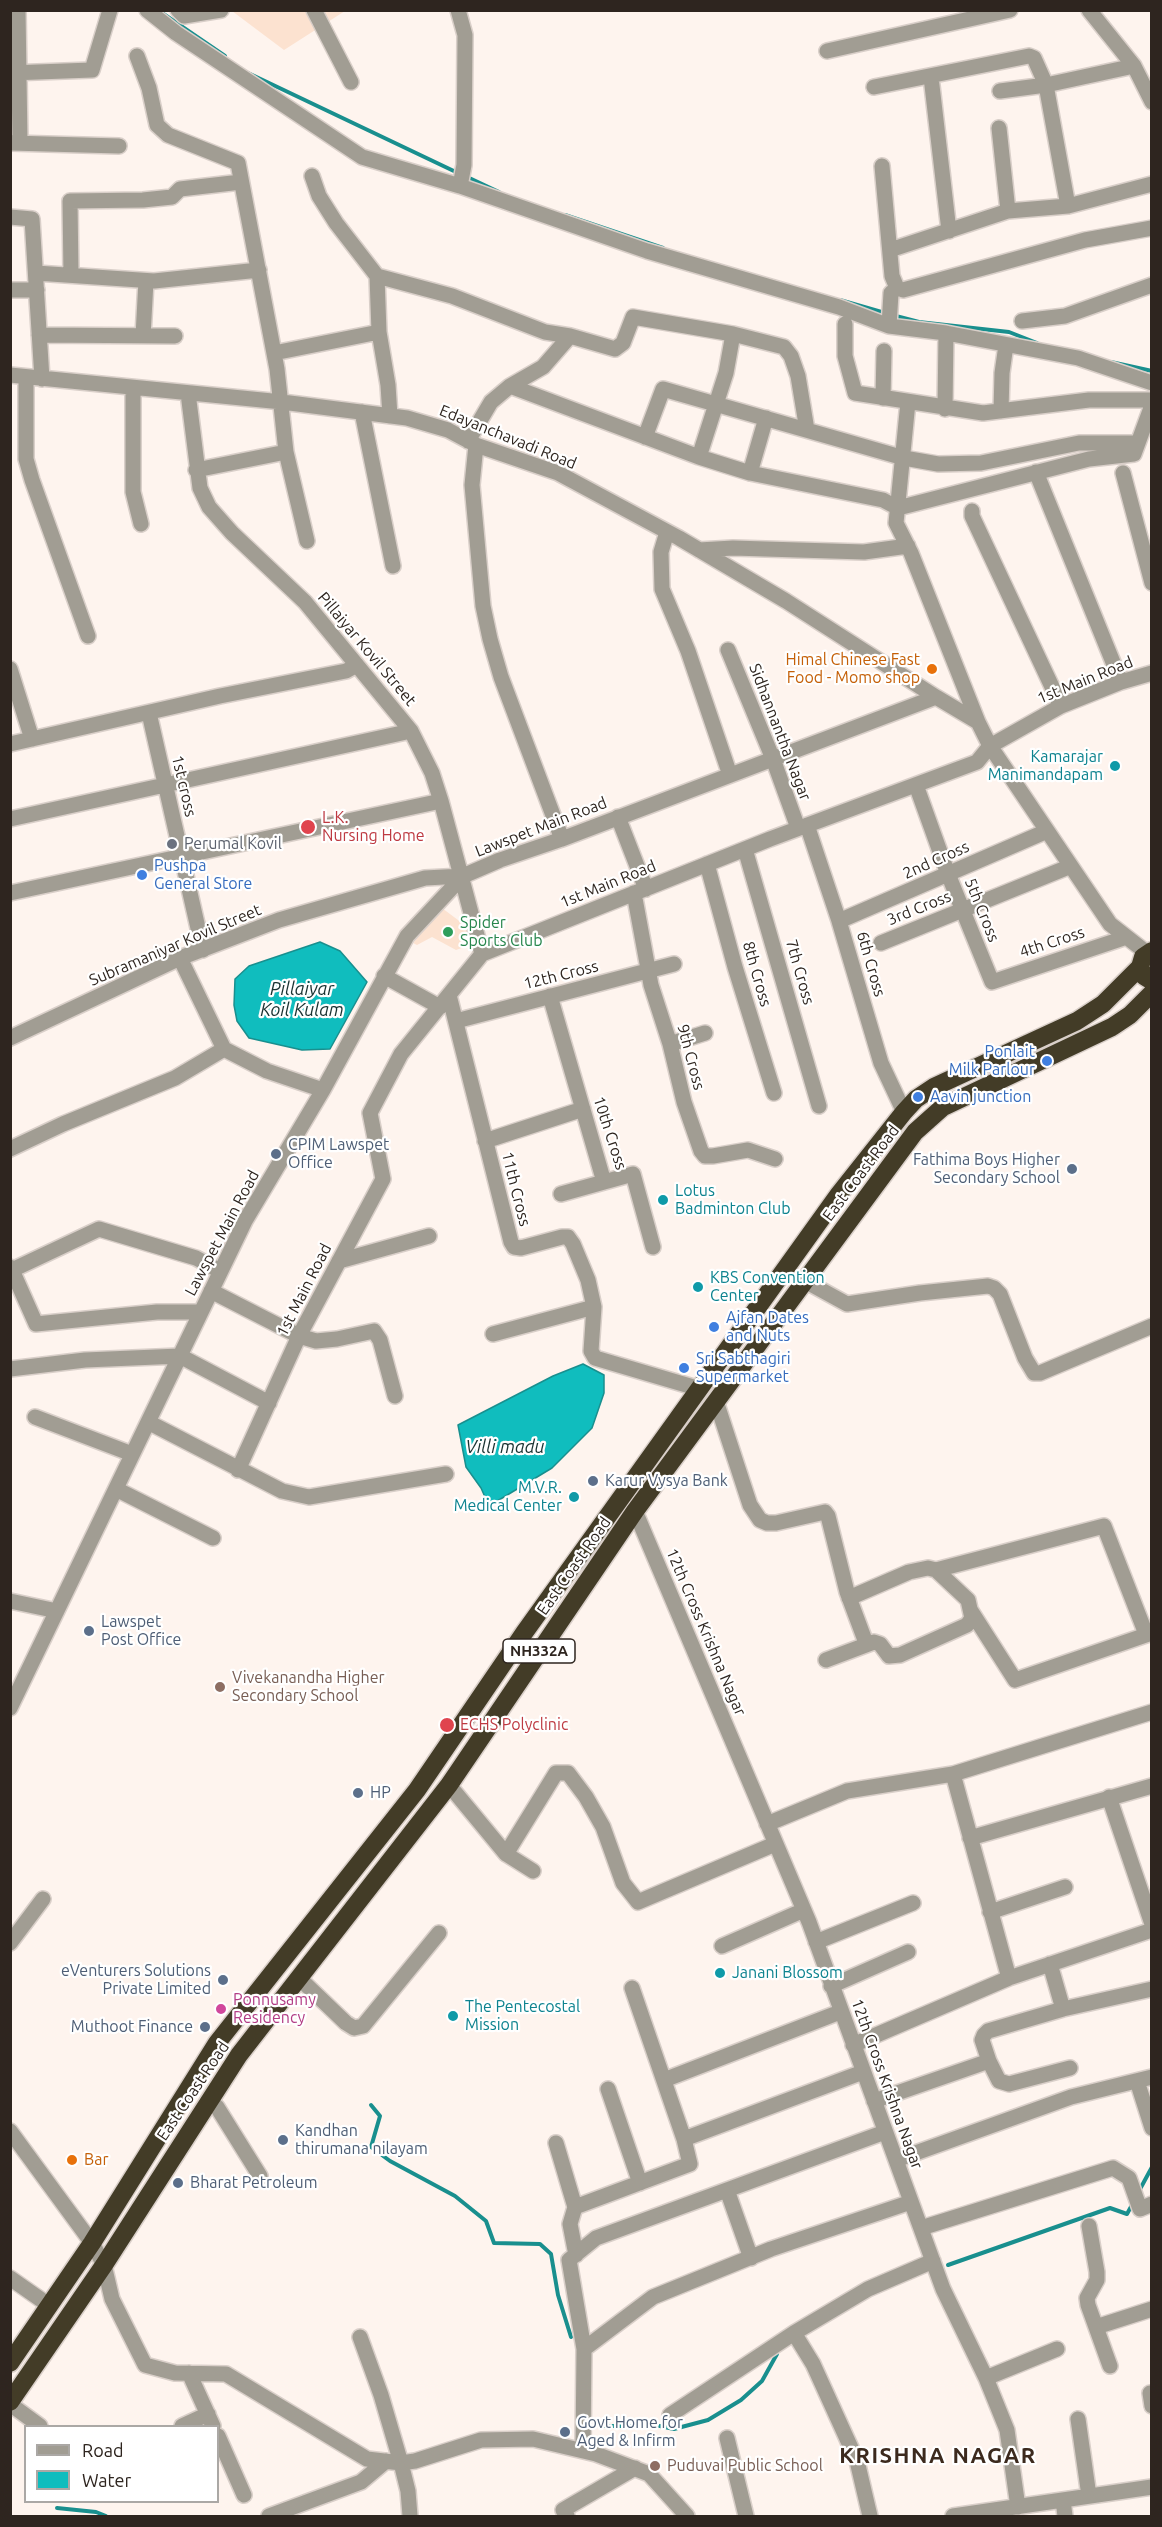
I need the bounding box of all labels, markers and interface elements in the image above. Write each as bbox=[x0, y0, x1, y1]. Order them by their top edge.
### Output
street label: Edayanchavadi Road bbox=[437, 401, 579, 473]
street label: Pillaiyar Kovil Street bbox=[314, 588, 420, 710]
place label: Himal Chinese Fast Food - Momo shop bbox=[786, 650, 920, 688]
street label: 1st Main Road bbox=[1034, 652, 1136, 708]
street label: Sidhannantha Nagar bbox=[745, 661, 815, 803]
marker: Himal Chinese Fast Food - Momo shop bbox=[925, 662, 939, 676]
place label: Kamarajar Manimandapam bbox=[988, 747, 1103, 785]
street label: 1st cross bbox=[168, 753, 200, 819]
marker: Kamarajar Manimandapam bbox=[1108, 759, 1122, 773]
street label: Lawspet Main Road bbox=[472, 793, 610, 861]
place label: L.K. Nursing Home bbox=[322, 808, 425, 846]
marker: L.K. Nursing Home bbox=[299, 818, 317, 836]
place label: Perumal Kovil bbox=[184, 834, 282, 854]
marker: Perumal Kovil bbox=[165, 837, 179, 851]
street label: 2nd Cross bbox=[900, 837, 972, 883]
place label: Pushpa General Store bbox=[154, 856, 252, 894]
street label: 1st Main Road bbox=[557, 856, 659, 912]
marker: Pushpa General Store bbox=[135, 868, 149, 882]
street label: 5th Cross bbox=[961, 875, 1003, 945]
street label: 3rd Cross bbox=[884, 887, 954, 929]
street label: Subramaniyar Kovil Street bbox=[86, 900, 264, 990]
place label: Spider Sports Club bbox=[460, 913, 543, 951]
street label: 4th Cross bbox=[1017, 922, 1087, 962]
marker: Spider Sports Club bbox=[441, 925, 455, 939]
street label: 6th Cross bbox=[853, 929, 889, 999]
street label: 7th Cross bbox=[782, 937, 818, 1007]
street label: 8th Cross bbox=[739, 939, 775, 1009]
street label: 12th Cross bbox=[522, 956, 600, 994]
water label: Pillaiyar Koil Kulam bbox=[260, 978, 344, 1020]
street label: 9th Cross bbox=[673, 1022, 709, 1092]
place label: Ponlait Milk Parlour bbox=[949, 1042, 1035, 1080]
marker: Ponlait Milk Parlour bbox=[1040, 1054, 1054, 1068]
place label: Aavin junction bbox=[930, 1087, 1031, 1107]
marker: Aavin junction bbox=[911, 1090, 925, 1104]
street label: 10th Cross bbox=[589, 1094, 631, 1172]
street label: East Coast Road bbox=[819, 1121, 903, 1225]
place label: CPIM Lawspet Office bbox=[288, 1135, 389, 1173]
marker: CPIM Lawspet Office bbox=[269, 1147, 283, 1161]
street label: 11th Cross bbox=[497, 1150, 535, 1228]
place label: Fathima Boys Higher Secondary School bbox=[913, 1150, 1060, 1188]
marker: Fathima Boys Higher Secondary School bbox=[1065, 1162, 1079, 1176]
street label: Lawspet Main Road bbox=[181, 1167, 263, 1299]
place label: Lotus Badminton Club bbox=[675, 1181, 790, 1219]
marker: Lotus Badminton Club bbox=[656, 1193, 670, 1207]
street label: 1st Main Road bbox=[272, 1240, 336, 1340]
place label: KBS Convention Center bbox=[710, 1268, 825, 1306]
marker: KBS Convention Center bbox=[691, 1280, 705, 1294]
place label: Ajfan Dates and Nuts bbox=[726, 1308, 809, 1346]
marker: Ajfan Dates and Nuts bbox=[707, 1320, 721, 1334]
place label: Sri Sabthagiri Supermarket bbox=[696, 1349, 791, 1387]
marker: Sri Sabthagiri Supermarket bbox=[677, 1361, 691, 1375]
water label: Villi madu bbox=[466, 1436, 544, 1458]
place label: Karur Vysya Bank bbox=[605, 1471, 728, 1491]
marker: Karur Vysya Bank bbox=[586, 1474, 600, 1488]
place label: M.V.R. Medical Center bbox=[454, 1478, 562, 1516]
marker: M.V.R. Medical Center bbox=[567, 1490, 581, 1504]
street label: East Coast Road bbox=[533, 1513, 615, 1619]
street label: 12th Cross Krishna Nagar bbox=[662, 1545, 750, 1719]
place label: Lawspet Post Office bbox=[101, 1612, 181, 1650]
marker: Lawspet Post Office bbox=[82, 1624, 96, 1638]
road number: NH332A bbox=[503, 1639, 575, 1663]
place label: Vivekanandha Higher Secondary School bbox=[232, 1668, 385, 1706]
marker: Vivekanandha Higher Secondary School bbox=[213, 1680, 227, 1694]
place label: ECHS Polyclinic bbox=[460, 1715, 568, 1735]
marker: ECHS Polyclinic bbox=[438, 1716, 456, 1734]
place label: HP bbox=[370, 1783, 391, 1803]
marker: HP bbox=[351, 1786, 365, 1800]
place label: eVenturers Solutions Private Limited bbox=[61, 1961, 211, 1999]
place label: Janani Blossom bbox=[732, 1963, 843, 1983]
marker: Janani Blossom bbox=[713, 1966, 727, 1980]
marker: eVenturers Solutions Private Limited bbox=[216, 1973, 230, 1987]
place label: Ponnusamy Residency bbox=[233, 1990, 316, 2028]
street label: 12th Cross Krishna Nagar bbox=[847, 1996, 927, 2172]
place label: The Pentecostal Mission bbox=[465, 1997, 580, 2035]
marker: Ponnusamy Residency bbox=[214, 2002, 228, 2016]
marker: The Pentecostal Mission bbox=[446, 2009, 460, 2023]
place label: Muthoot Finance bbox=[71, 2017, 193, 2037]
marker: Muthoot Finance bbox=[198, 2020, 212, 2034]
street label: East Coast Road bbox=[153, 2038, 233, 2144]
place label: Kandhan thirumana nilayam bbox=[295, 2121, 428, 2159]
marker: Kandhan thirumana nilayam bbox=[276, 2133, 290, 2147]
place label: Bar bbox=[84, 2150, 108, 2170]
marker: Bar bbox=[65, 2153, 79, 2167]
place label: Bharat Petroleum bbox=[190, 2173, 317, 2193]
marker: Bharat Petroleum bbox=[171, 2176, 185, 2190]
place label: Govt Home for Aged & Infirm bbox=[577, 2413, 683, 2451]
legend bbox=[24, 2425, 219, 2503]
marker: Govt Home for Aged & Infirm bbox=[558, 2425, 572, 2439]
text: Road bbox=[82, 2440, 124, 2460]
district label: KRISHNA NAGAR bbox=[839, 2443, 1037, 2469]
place label: Puduvai Public School bbox=[667, 2456, 823, 2476]
marker: Puduvai Public School bbox=[648, 2459, 662, 2473]
text: Water bbox=[82, 2470, 131, 2490]

